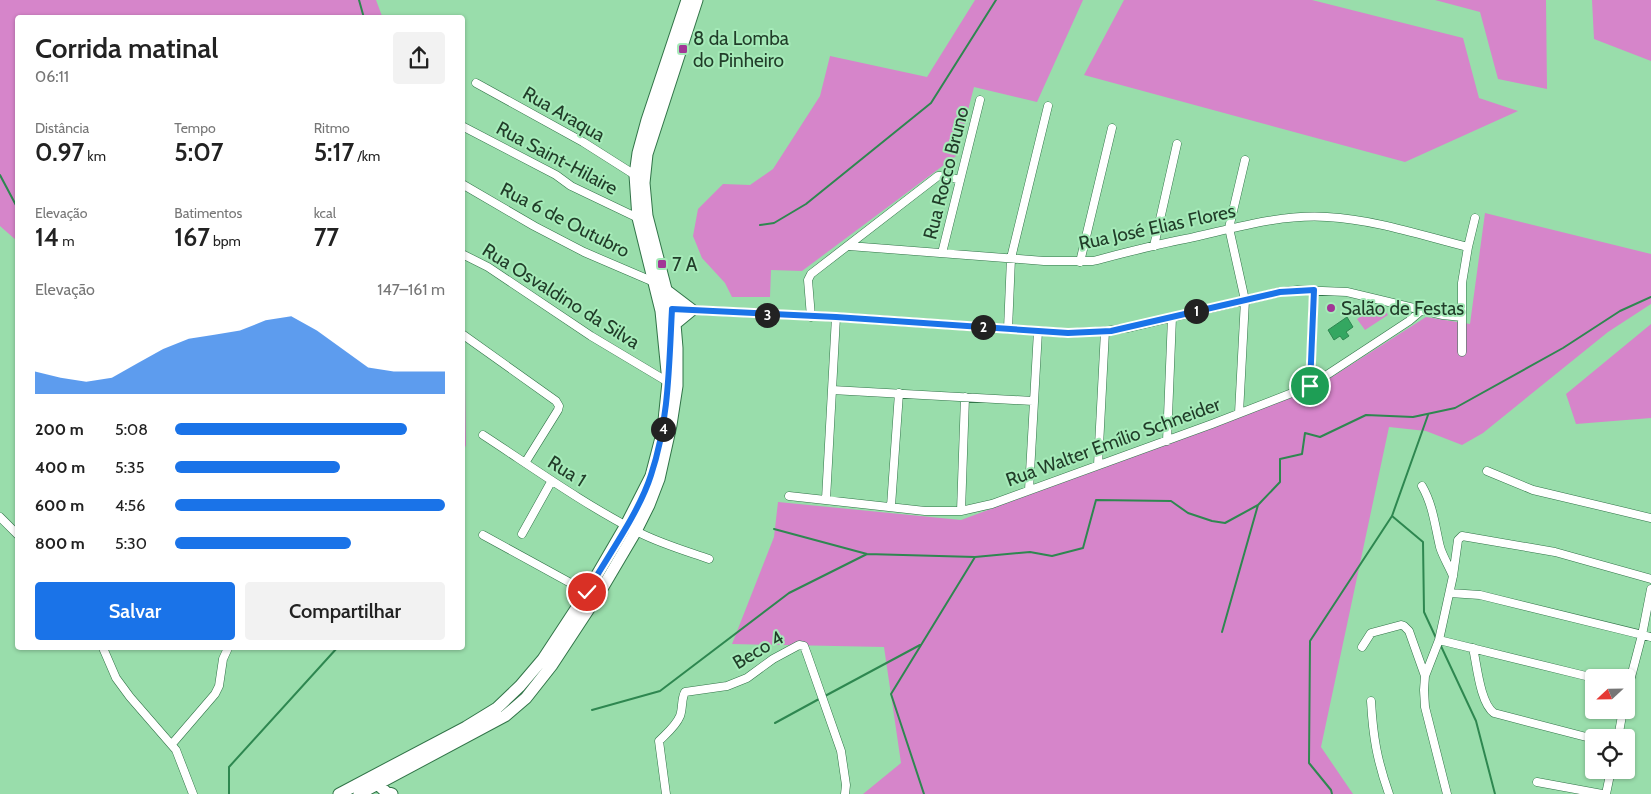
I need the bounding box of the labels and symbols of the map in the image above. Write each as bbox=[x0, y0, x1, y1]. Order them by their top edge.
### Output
place label: 8 da Lomba do Pinheiro bbox=[693, 27, 789, 72]
marker: 8 da Lomba do Pinheiro bbox=[677, 43, 689, 55]
street label: Rua Araqua bbox=[519, 81, 609, 147]
street label: Rua Rocco Bruno bbox=[918, 104, 974, 242]
street label: Rua Saint-Hilaire bbox=[492, 116, 622, 200]
street label: Rua 6 de Outubro bbox=[497, 178, 633, 262]
street label: Rua José Elias Flores bbox=[1076, 199, 1238, 255]
street label: Rua Osvaldino da Silva bbox=[478, 238, 644, 354]
place label: 7 A bbox=[672, 253, 698, 276]
marker: 7 A bbox=[656, 258, 668, 270]
place label: Salão de Festas bbox=[1341, 297, 1464, 320]
pin: 1 bbox=[1184, 298, 1208, 324]
pin: 3 bbox=[754, 302, 780, 328]
marker: Salão de Festas bbox=[1325, 302, 1337, 314]
pin: 2 bbox=[970, 314, 996, 340]
pin bbox=[1289, 365, 1331, 407]
street label: Rua Walter Emílio Schneider bbox=[1003, 392, 1223, 492]
pin: 4 bbox=[650, 416, 676, 442]
street label: Rua 1 bbox=[544, 450, 590, 492]
pin bbox=[566, 571, 608, 613]
street label: Beco 4 bbox=[728, 626, 788, 674]
north arrow bbox=[1585, 669, 1635, 719]

